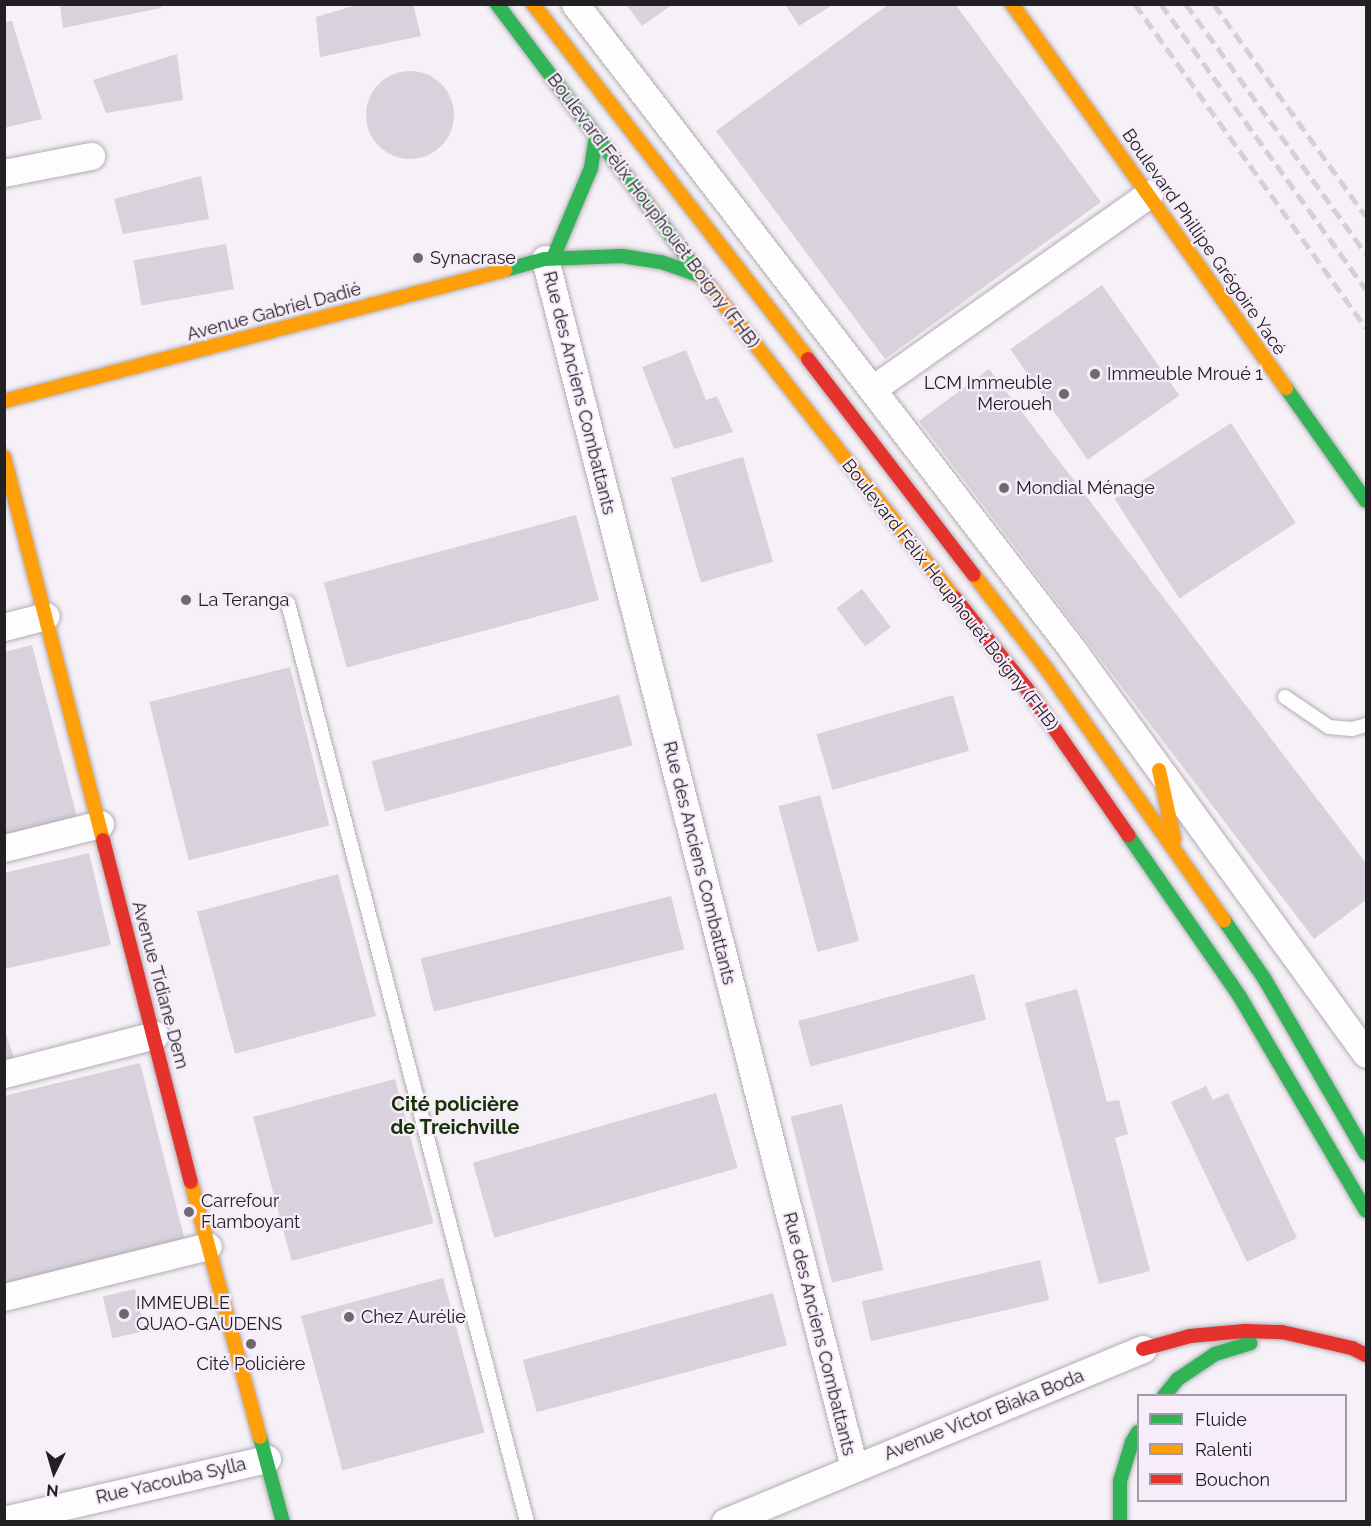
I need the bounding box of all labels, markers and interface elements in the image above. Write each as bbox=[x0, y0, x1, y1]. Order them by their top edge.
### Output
street label: Boulevard Félix Houphouët Boigny (FHB) bbox=[542, 69, 764, 353]
street label: Boulevard Phillipe Grégoire Yacé bbox=[1117, 124, 1291, 360]
place label: Synacrase bbox=[430, 247, 516, 269]
marker: Synacrase bbox=[411, 251, 425, 265]
street label: Rue des Anciens Combattants bbox=[538, 269, 620, 517]
street label: Avenue Gabriel Dadié bbox=[184, 278, 364, 346]
place label: Immeuble Mroué 1 bbox=[1107, 363, 1263, 385]
marker: Immeuble Mroué 1 bbox=[1088, 367, 1102, 381]
place label: LCM Immeuble Meroueh bbox=[924, 373, 1052, 416]
marker: LCM Immeuble Meroueh bbox=[1057, 387, 1071, 401]
street label: Boulevard Félix Houphouët Boigny (FHB) bbox=[837, 455, 1063, 735]
place label: Mondial Ménage bbox=[1016, 477, 1155, 499]
marker: Mondial Ménage bbox=[997, 481, 1011, 495]
place label: La Teranga bbox=[198, 589, 290, 611]
marker: La Teranga bbox=[179, 593, 193, 607]
street label: Rue des Anciens Combattants bbox=[658, 739, 740, 987]
street label: Avenue Tidiane Dem bbox=[127, 899, 193, 1071]
district label: Cité policière de Treichville bbox=[390, 1093, 520, 1140]
place label: Carrefour Flamboyant bbox=[201, 1191, 300, 1234]
marker: Carrefour Flamboyant bbox=[182, 1205, 196, 1219]
street label: Rue des Anciens Combattants bbox=[778, 1210, 860, 1458]
place label: IMMEUBLE QUAO-GAUDENS bbox=[136, 1293, 282, 1336]
place label: Chez Aurélie bbox=[361, 1306, 466, 1328]
marker: IMMEUBLE QUAO-GAUDENS bbox=[117, 1307, 131, 1321]
marker: Chez Aurélie bbox=[342, 1310, 356, 1324]
marker: Cité Policière bbox=[244, 1337, 258, 1351]
place label: Cité Policière bbox=[197, 1353, 305, 1375]
street label: Avenue Victor Biaka Boda bbox=[880, 1365, 1088, 1465]
legend bbox=[1137, 1394, 1347, 1502]
text: Fluide bbox=[1195, 1409, 1247, 1430]
text: Ralenti bbox=[1195, 1439, 1252, 1460]
north arrow bbox=[24, 1442, 84, 1502]
street label: Rue Yacouba Sylla bbox=[94, 1453, 248, 1509]
text: Bouchon bbox=[1195, 1469, 1270, 1490]
text: N bbox=[45, 1480, 59, 1500]

